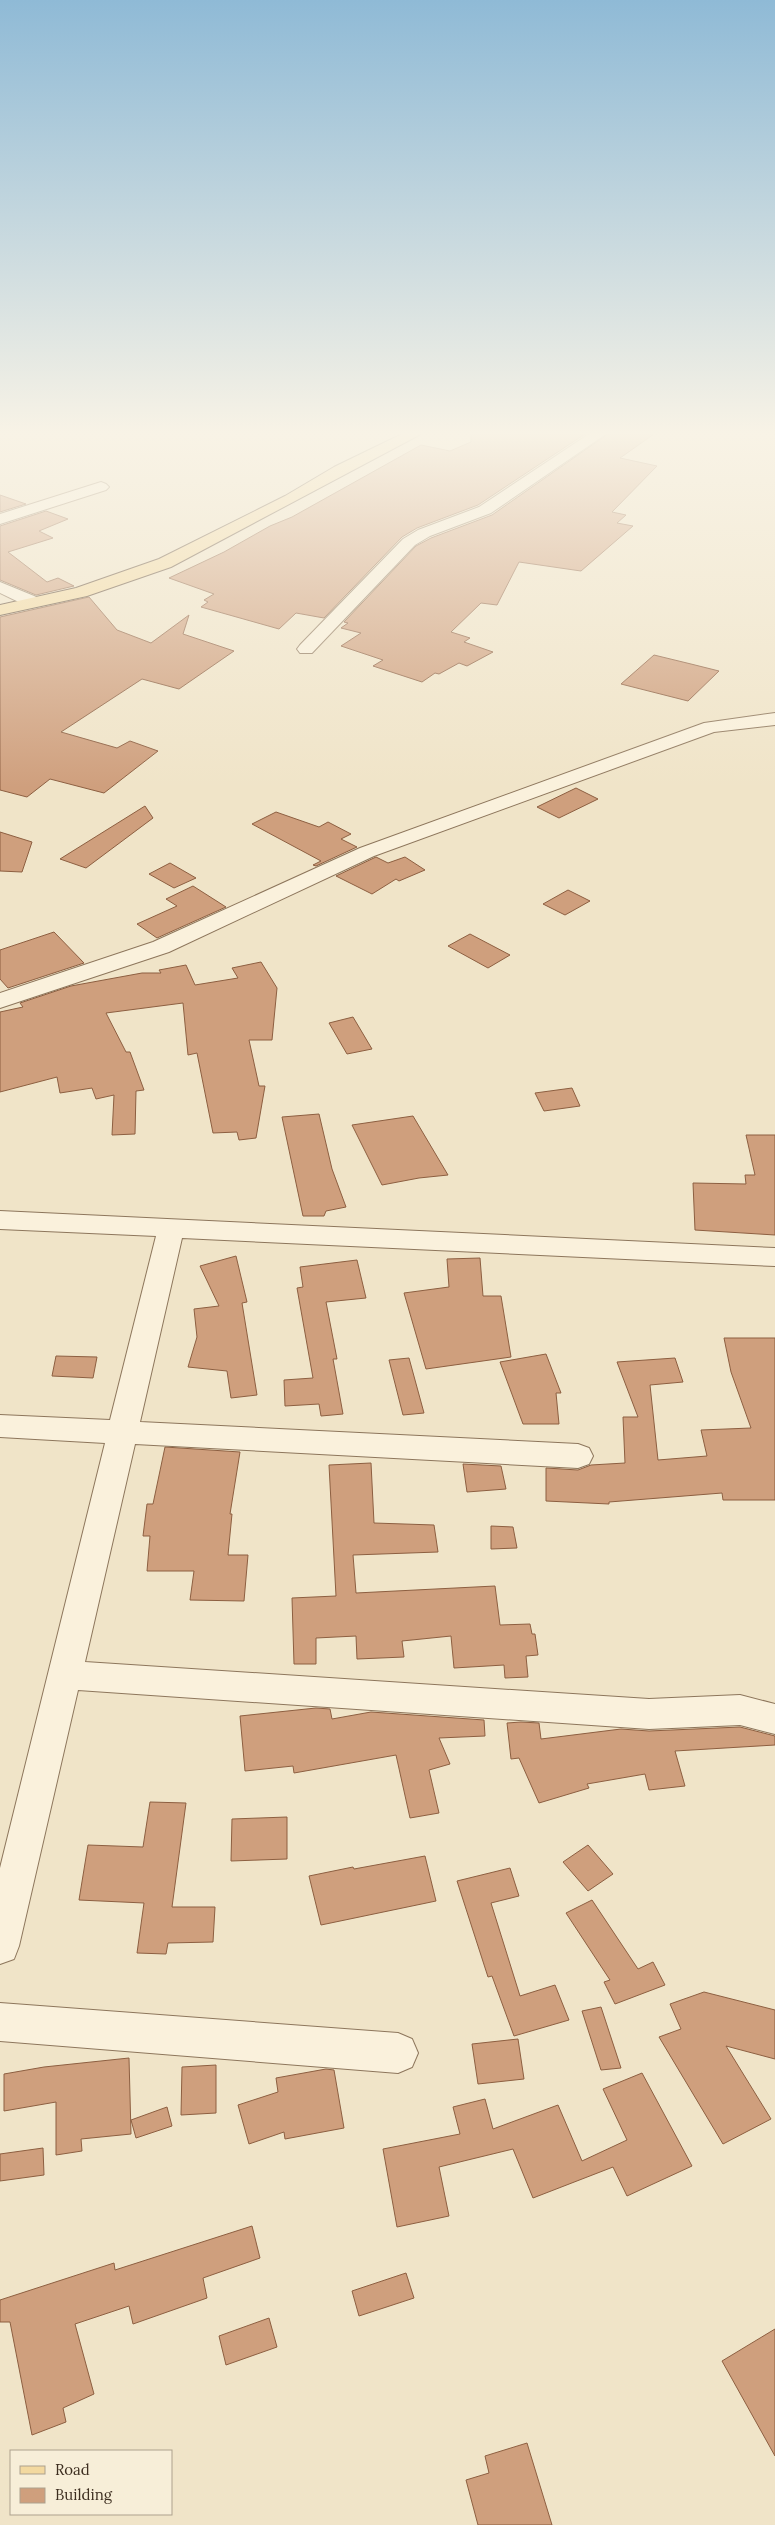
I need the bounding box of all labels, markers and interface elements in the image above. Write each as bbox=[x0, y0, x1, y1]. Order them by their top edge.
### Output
legend bbox=[10, 2450, 172, 2515]
text: Road bbox=[55, 2460, 90, 2479]
text: Building bbox=[55, 2485, 113, 2504]

